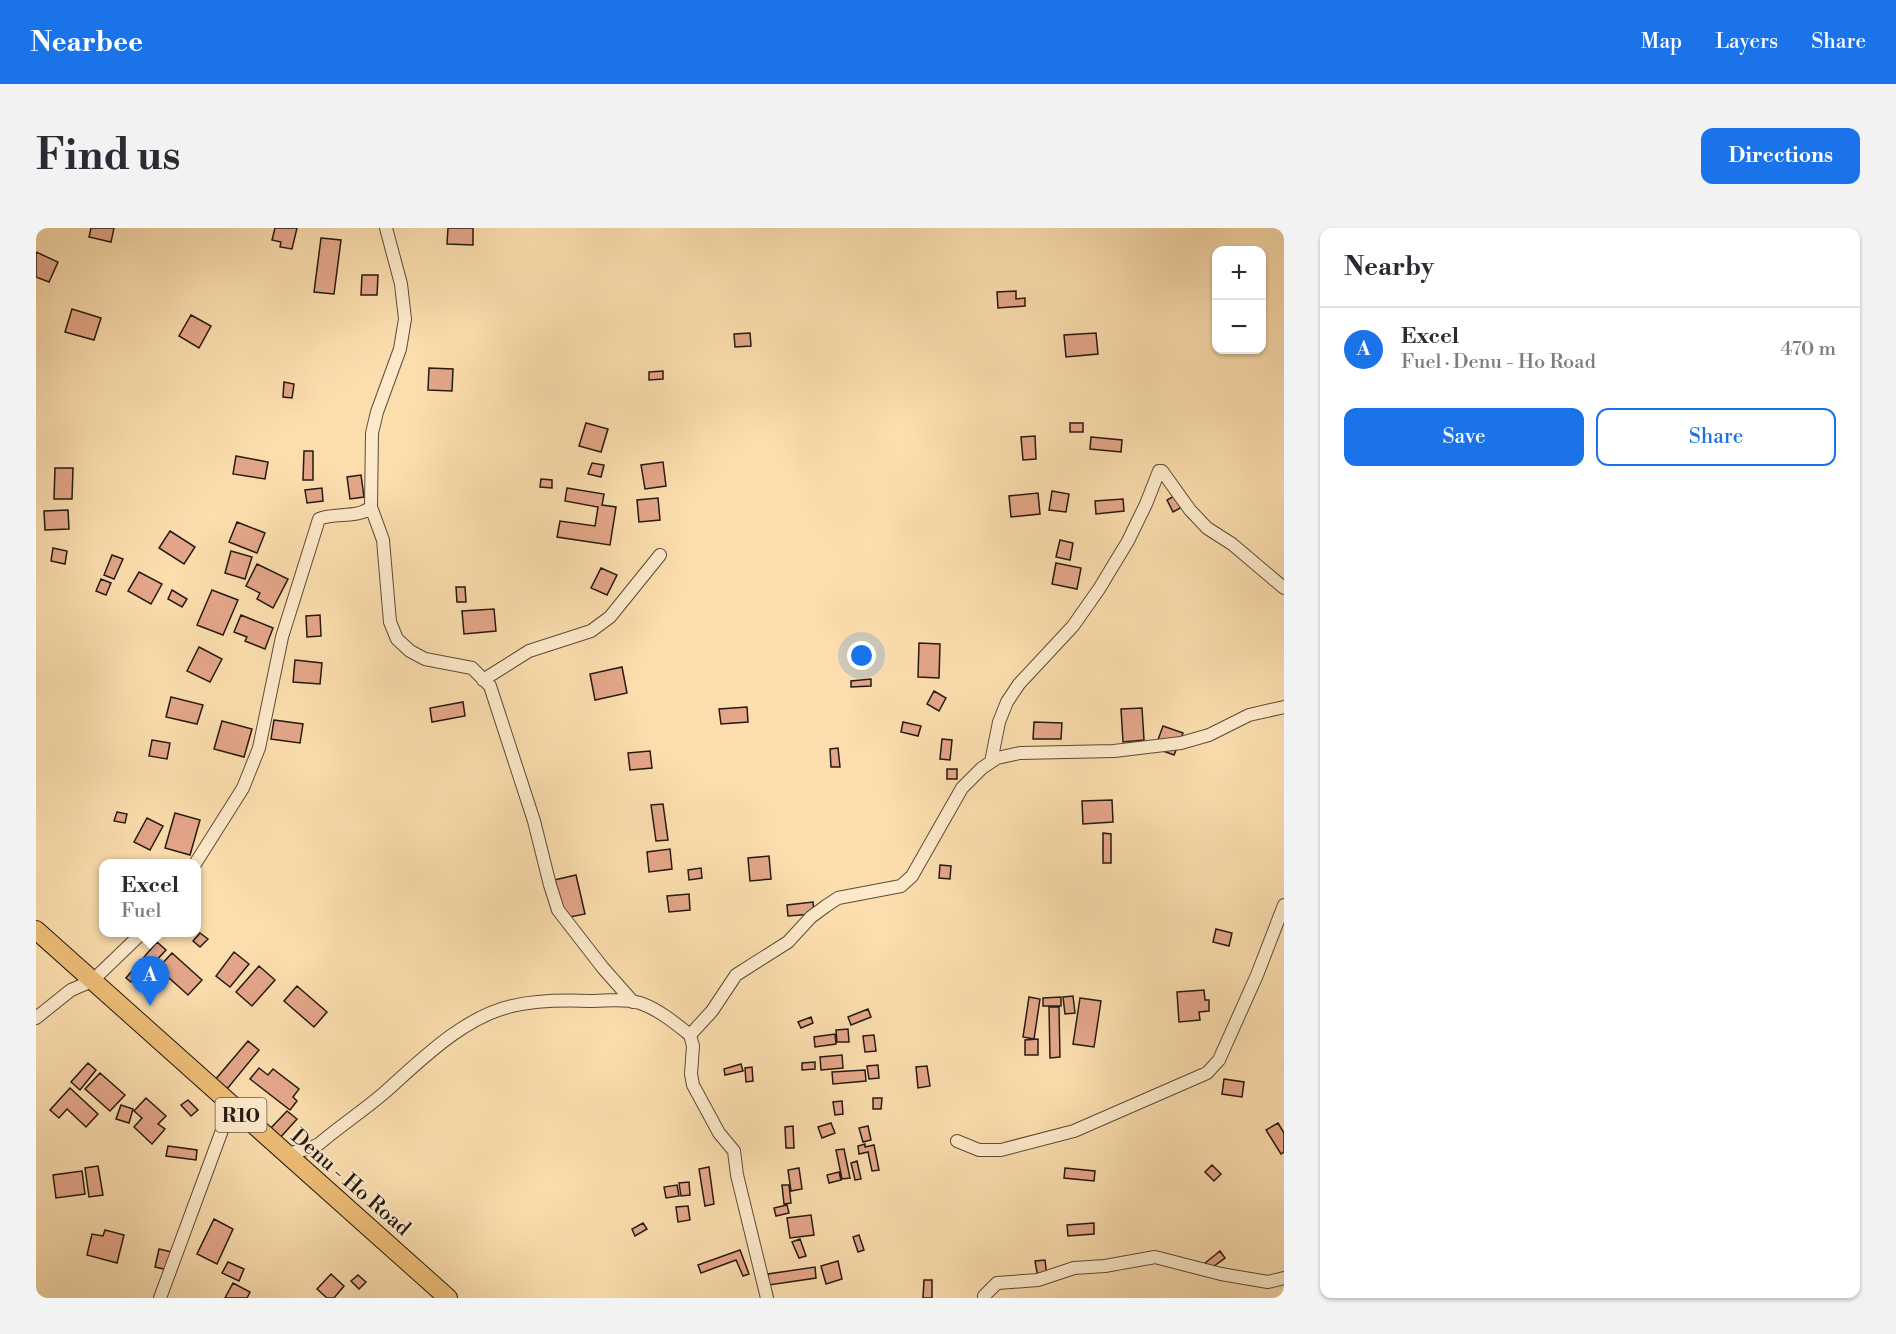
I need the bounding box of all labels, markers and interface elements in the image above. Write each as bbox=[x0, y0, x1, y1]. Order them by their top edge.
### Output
text: Nearbee bbox=[30, 25, 143, 60]
text: Map bbox=[1641, 29, 1682, 55]
text: Layers bbox=[1715, 29, 1778, 55]
text: Share bbox=[1811, 29, 1866, 55]
button: Directions bbox=[1701, 128, 1860, 184]
text: Find us bbox=[36, 130, 180, 183]
map controls bbox=[1212, 246, 1266, 354]
button: + bbox=[1212, 246, 1266, 300]
text: Nearby bbox=[1344, 251, 1434, 283]
button: − bbox=[1212, 300, 1266, 354]
text: Excel bbox=[1401, 323, 1459, 350]
text: A bbox=[1356, 337, 1371, 362]
text: 470 m bbox=[1780, 337, 1836, 362]
text: Fuel · Denu - Ho Road bbox=[1401, 350, 1596, 375]
button: Save bbox=[1344, 408, 1584, 466]
button: Share bbox=[1596, 408, 1836, 466]
your location bbox=[847, 641, 876, 670]
popup bbox=[99, 859, 201, 937]
text: Excel bbox=[121, 872, 179, 899]
text: Fuel bbox=[121, 899, 161, 924]
pin: A bbox=[130, 956, 170, 1006]
road number: R10 bbox=[216, 1098, 266, 1132]
street label: Denu - Ho Road bbox=[285, 1124, 416, 1242]

